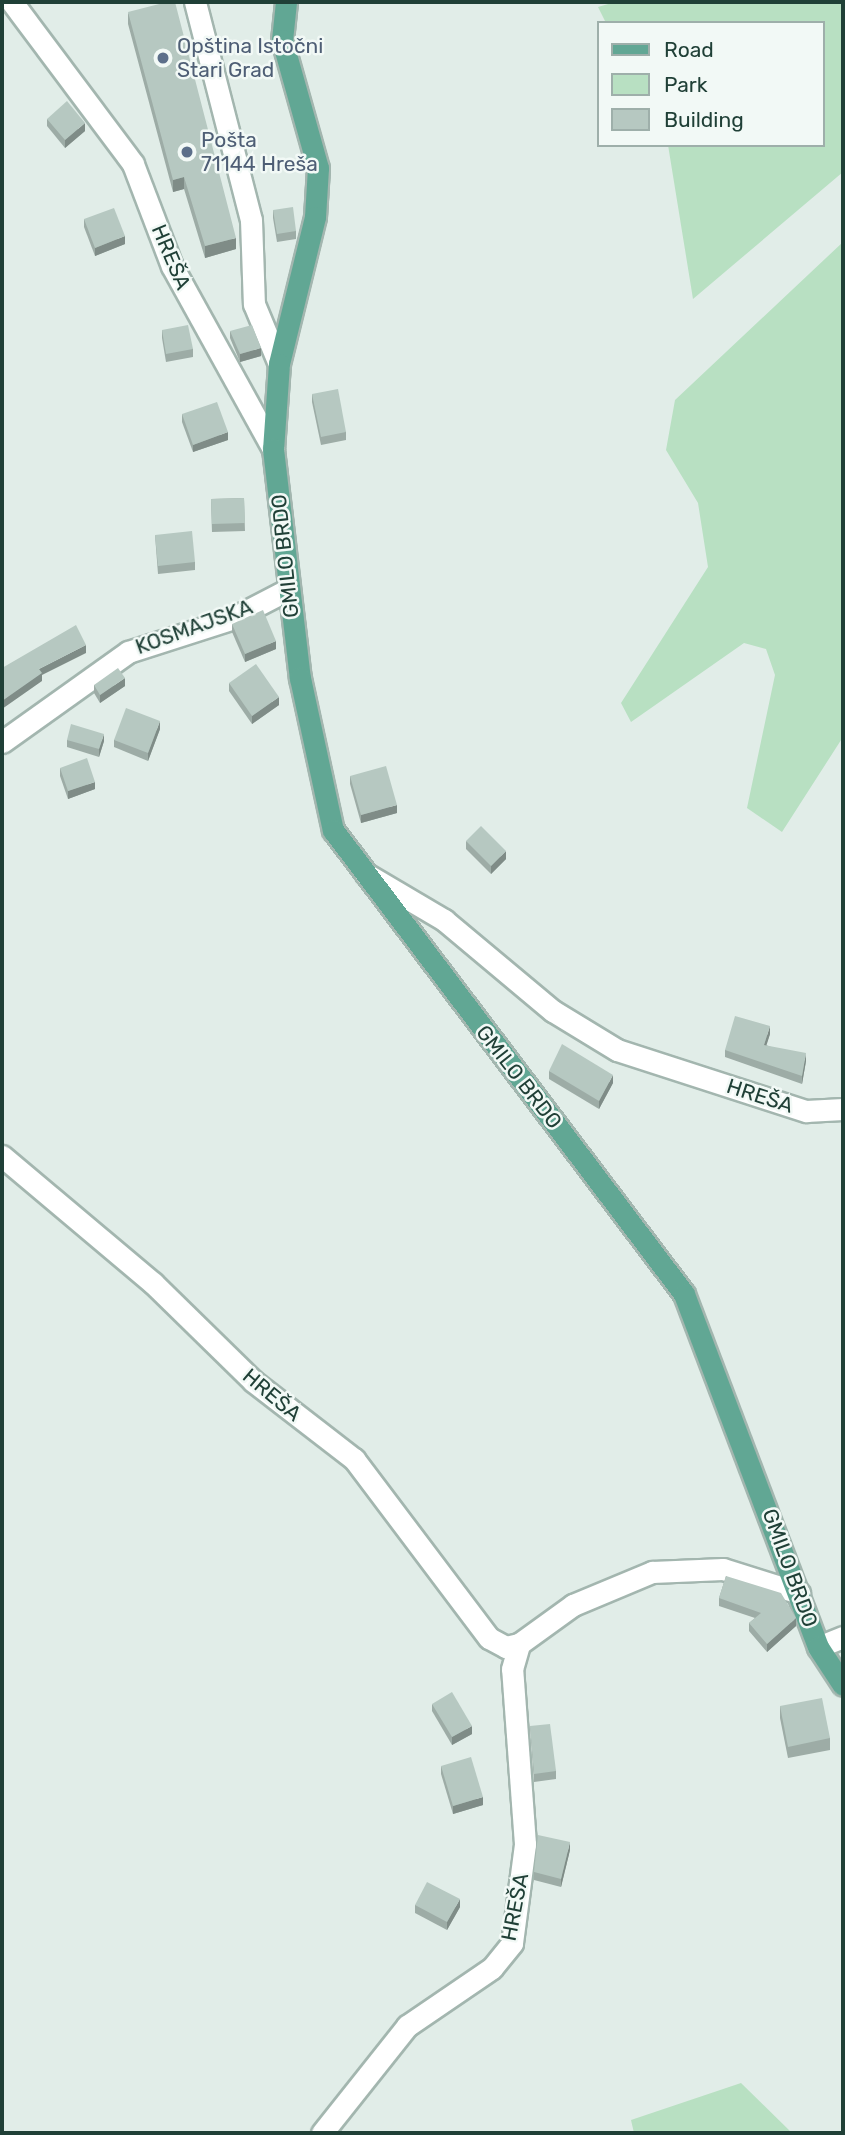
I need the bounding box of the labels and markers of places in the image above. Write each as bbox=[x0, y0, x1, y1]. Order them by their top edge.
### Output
place label: Opština Istočni Stari Grad bbox=[177, 33, 323, 83]
marker: Opština Istočni Stari Grad bbox=[155, 50, 171, 66]
place label: Pošta 71144 Hreša bbox=[201, 127, 318, 177]
marker: Pošta 71144 Hreša bbox=[179, 144, 195, 160]

